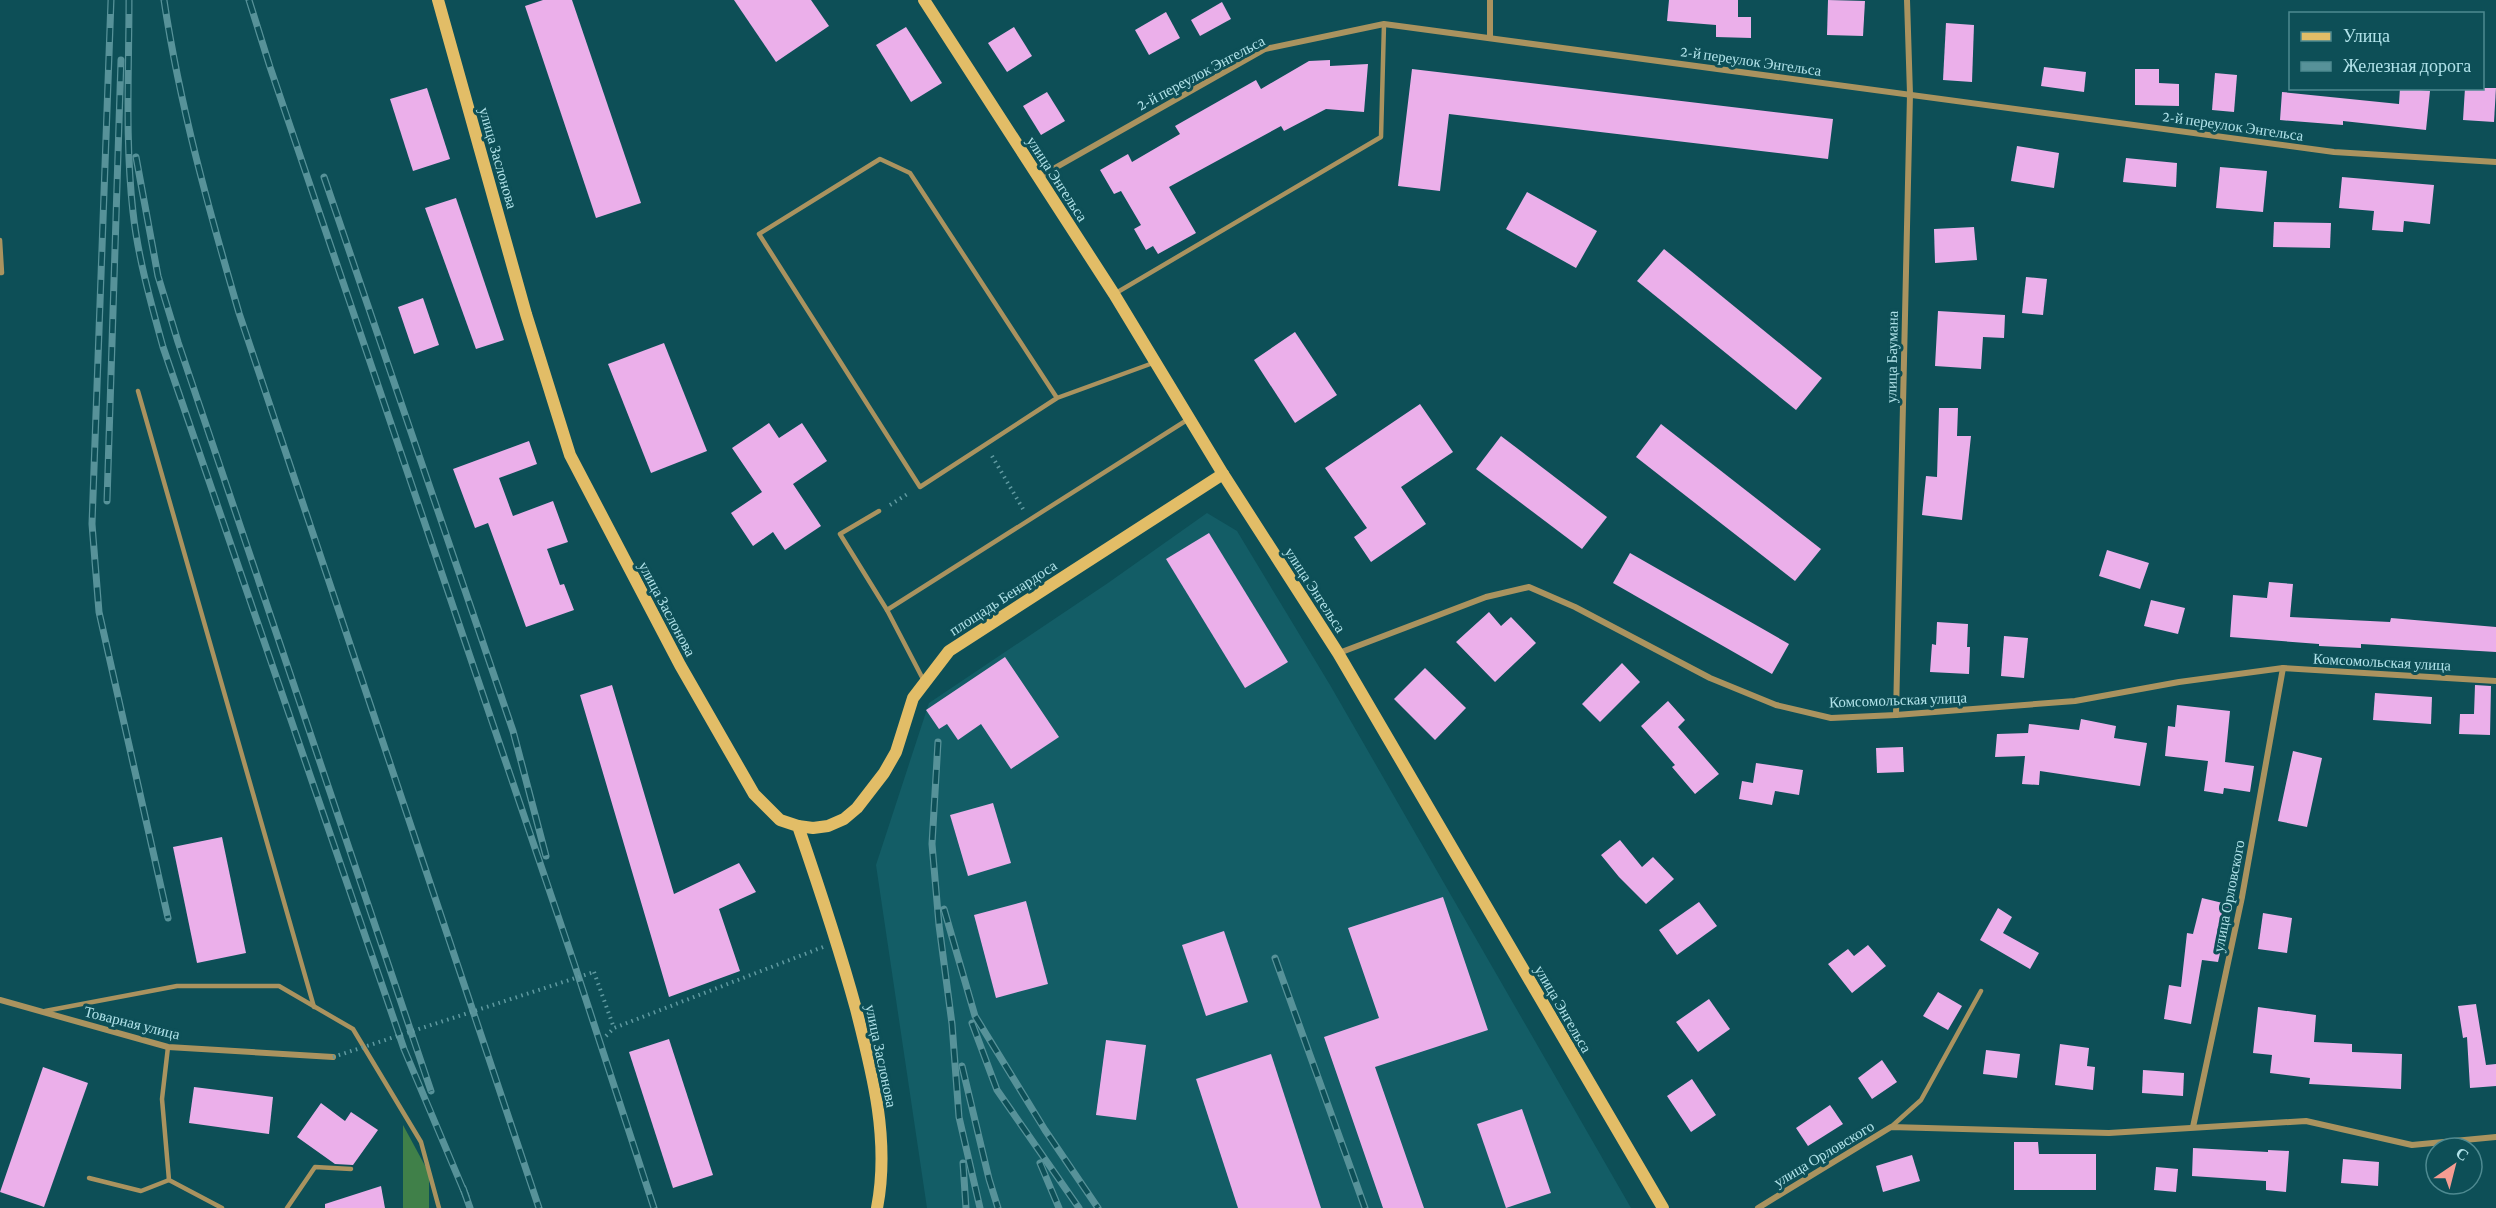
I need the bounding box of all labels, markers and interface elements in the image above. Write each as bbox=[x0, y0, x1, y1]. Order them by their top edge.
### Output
legend bbox=[2289, 12, 2484, 90]
text: Улица bbox=[2343, 26, 2390, 46]
street label: 2-й переулок Энгельса bbox=[1134, 32, 1268, 113]
street label: 2-й переулок Энгельса bbox=[1679, 43, 1823, 79]
text: Железная дорога bbox=[2343, 56, 2471, 76]
street label: улица Заслонова bbox=[476, 105, 520, 211]
street label: 2-й переулок Энгельса bbox=[2161, 108, 2305, 144]
street label: улица Энгельса bbox=[1024, 133, 1091, 225]
street label: улица Баумана bbox=[1883, 310, 1901, 403]
street label: улица Энгельса bbox=[1282, 544, 1349, 636]
street label: площадь Бенардоса bbox=[946, 557, 1060, 639]
street label: улица Заслонова bbox=[635, 559, 699, 659]
street label: Комсомольская улица bbox=[2313, 650, 2452, 674]
street label: Комсомольская улица bbox=[1829, 690, 1968, 710]
street label: улица Орловского bbox=[2210, 839, 2248, 953]
street label: улица Энгельса bbox=[1532, 962, 1595, 1056]
street label: Товарная улица bbox=[83, 1003, 182, 1043]
street label: улица Заслонова bbox=[862, 1003, 900, 1109]
street label: улица Орловского bbox=[1771, 1118, 1877, 1190]
north arrow bbox=[2424, 1136, 2484, 1196]
text: С bbox=[2453, 1144, 2472, 1164]

